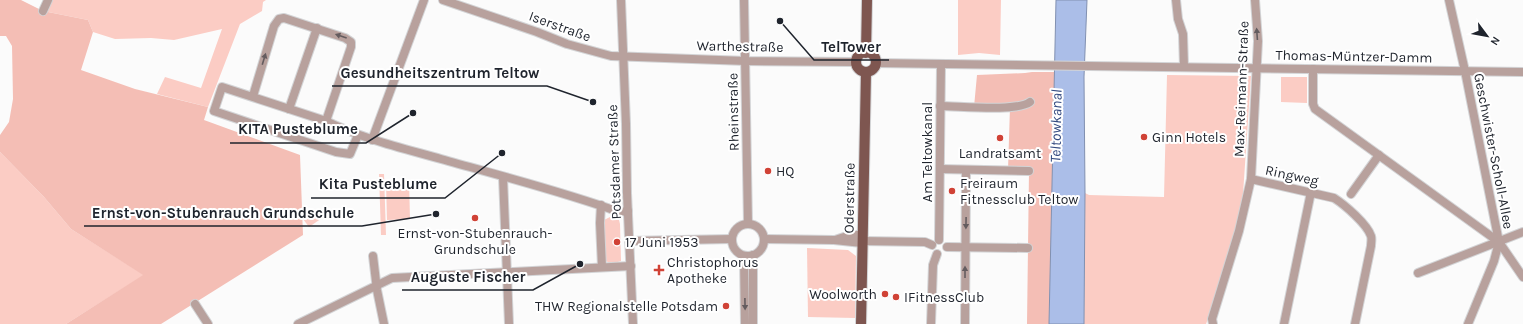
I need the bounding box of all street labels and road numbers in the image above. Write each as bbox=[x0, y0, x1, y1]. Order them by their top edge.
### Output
street label: Iserstraße bbox=[527, 7, 593, 46]
street label: Max-Reimann-Straße bbox=[1231, 21, 1252, 157]
street label: Warthestraße bbox=[696, 37, 784, 56]
street label: Thomas-Müntzer-Damm bbox=[1275, 47, 1433, 66]
street label: Geschwister-Scholl-Allee bbox=[1470, 72, 1517, 230]
street label: Rheinstraße bbox=[724, 73, 743, 151]
street label: Am Teltowkanal bbox=[919, 102, 936, 202]
street label: Potsdamer Straße bbox=[604, 104, 625, 220]
street label: Oderstraße bbox=[840, 162, 859, 234]
street label: Ringweg bbox=[1264, 162, 1320, 189]

